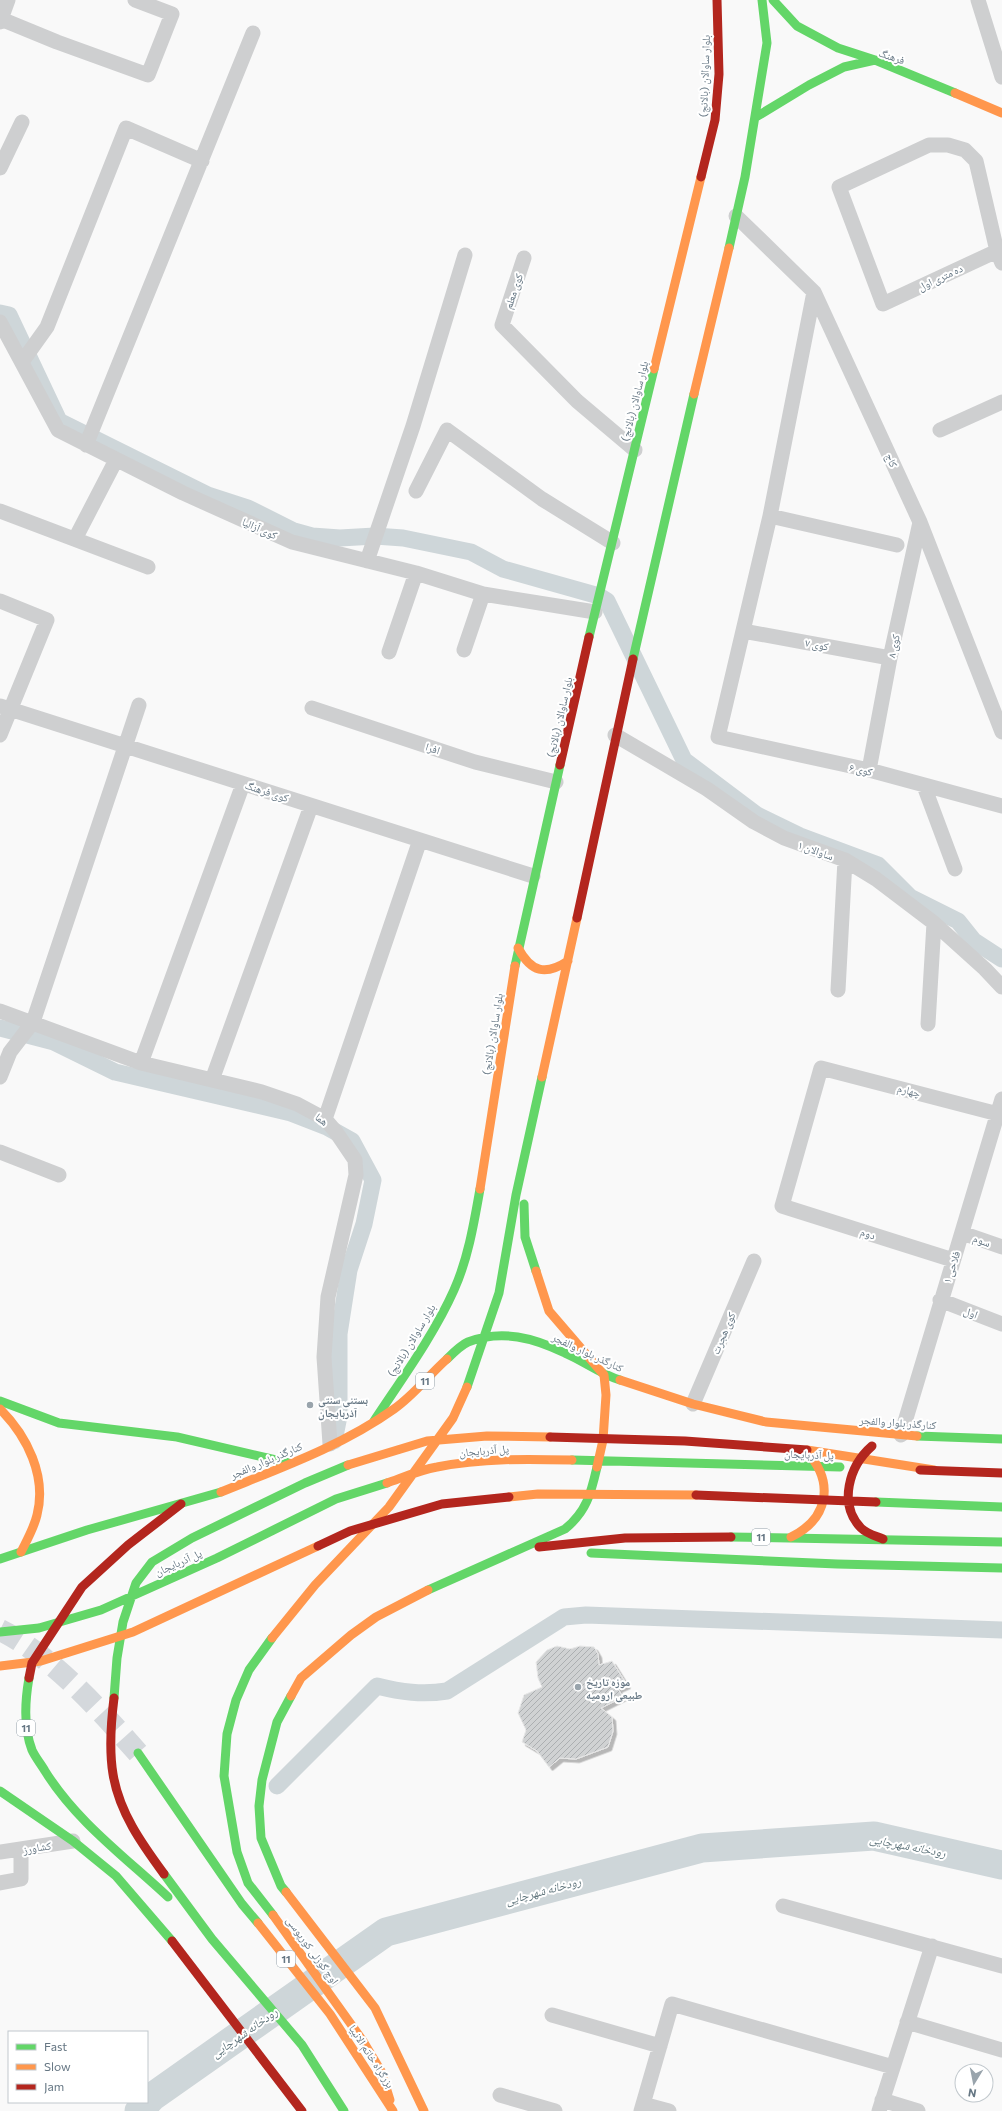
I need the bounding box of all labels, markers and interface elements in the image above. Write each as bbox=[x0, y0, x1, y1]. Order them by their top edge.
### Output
street label: بلوار ساوالان (بالانج) bbox=[696, 35, 713, 117]
street label: فرهنگ bbox=[877, 46, 907, 67]
street label: ده متری اول bbox=[916, 261, 965, 294]
street label: کوی معلم bbox=[501, 271, 527, 311]
street label: بلوار ساوالان (بالانج) bbox=[618, 360, 651, 443]
street label: کاج bbox=[882, 451, 901, 470]
street label: کوی آزالیا bbox=[240, 514, 280, 543]
street label: کوی ۸ bbox=[884, 633, 903, 659]
street label: کوی ۷ bbox=[804, 635, 830, 654]
street label: بلوار ساوالان (بالانج) bbox=[543, 675, 576, 759]
street label: افرا bbox=[424, 740, 442, 756]
street label: کوی ۶ bbox=[848, 760, 874, 779]
street label: کوی فرهنگ bbox=[243, 778, 291, 805]
street label: ساوالان ۱ bbox=[796, 838, 836, 863]
street label: بلوار ساوالان (بالانج) bbox=[479, 992, 506, 1076]
street label: چهارم bbox=[896, 1081, 922, 1100]
street label: هما bbox=[313, 1110, 331, 1128]
street label: دوم bbox=[859, 1224, 878, 1243]
street label: سوم bbox=[971, 1231, 993, 1250]
street label: فلاحی ۱ bbox=[940, 1249, 963, 1285]
street label: بلوار ساوالان (بالانج) bbox=[384, 1301, 439, 1379]
street label: اول bbox=[962, 1303, 980, 1322]
street label: کوی هجرت bbox=[708, 1310, 739, 1356]
street label: کنارگذر بلوار والفجر bbox=[549, 1329, 626, 1375]
road number: 11 bbox=[416, 1373, 434, 1389]
place label: بستنی سنتی آذربایجان bbox=[318, 1393, 368, 1421]
marker: بستنی سنتی آذربایجان bbox=[305, 1400, 315, 1410]
street label: کنارگذر بلوار والفجر bbox=[858, 1413, 937, 1432]
street label: کنارگذر بلوار والفجر bbox=[227, 1439, 304, 1482]
street label: پل آذربایجان bbox=[459, 1441, 510, 1460]
street label: پل آذربایجان bbox=[784, 1447, 834, 1462]
road number: 11 bbox=[752, 1529, 770, 1545]
street label: پل آذربایجان bbox=[153, 1546, 204, 1579]
place label: موزه تاریخ طبیعی ارومیه bbox=[586, 1675, 643, 1703]
marker: موزه تاریخ طبیعی ارومیه bbox=[573, 1682, 583, 1692]
road number: 11 bbox=[17, 1720, 35, 1736]
water label: رودخانه شهرچایی bbox=[868, 1831, 948, 1861]
street label: کشاورز bbox=[21, 1838, 52, 1856]
water label: رودخانه شهرچایی bbox=[504, 1873, 583, 1909]
street label: اوچ گوزلی کورپوسی bbox=[283, 1914, 342, 1987]
road number: 11 bbox=[277, 1951, 295, 1967]
water label: رودخانه شهرچایی bbox=[208, 2004, 281, 2062]
street label: بزرگراه خاتم الانبیا bbox=[345, 2022, 397, 2091]
legend bbox=[8, 2031, 148, 2103]
text: Fast bbox=[44, 2039, 67, 2053]
text: Slow bbox=[44, 2059, 71, 2073]
north arrow bbox=[954, 2063, 994, 2103]
text: Jam bbox=[44, 2079, 64, 2094]
text: N bbox=[967, 2086, 977, 2100]

